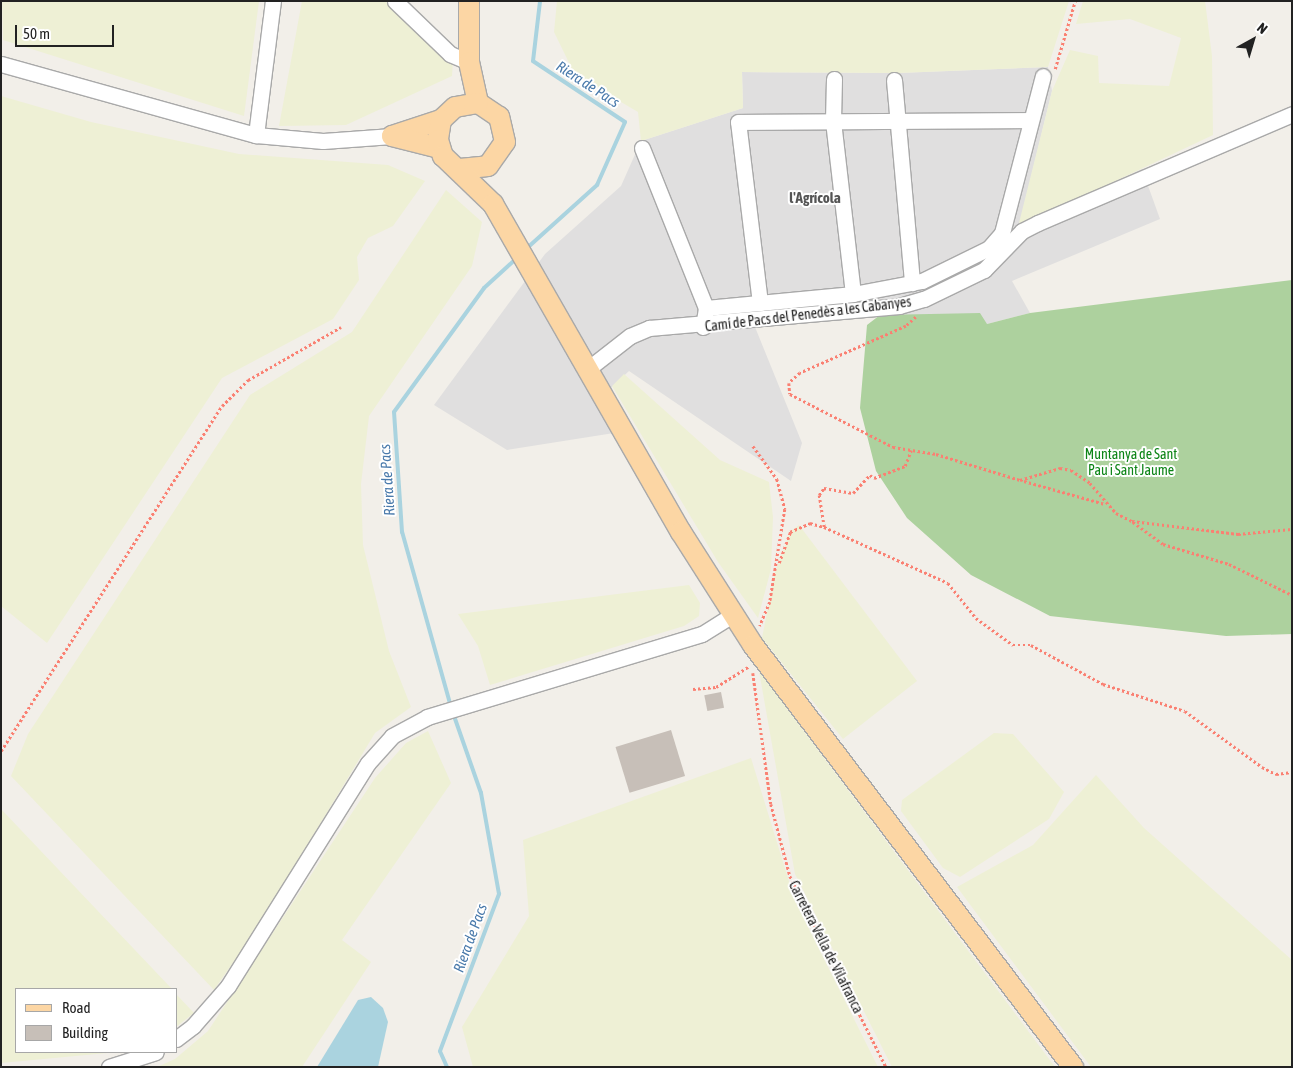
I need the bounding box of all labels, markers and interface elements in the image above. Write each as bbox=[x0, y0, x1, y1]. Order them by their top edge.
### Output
scale bar bbox=[18, 15, 116, 47]
north arrow bbox=[1228, 15, 1278, 65]
text: N bbox=[1254, 20, 1271, 37]
text: 50 m bbox=[23, 25, 50, 42]
water label: Riera de Pacs bbox=[553, 57, 623, 111]
district label: l'Agrícola bbox=[789, 189, 841, 207]
street label: Camí de Pacs del Penedès a les Cabanyes bbox=[704, 293, 912, 335]
water label: Riera de Pacs bbox=[376, 444, 398, 516]
park label: Muntanya de Sant Pau i Sant Jaume bbox=[1085, 446, 1177, 478]
street label: Carretera Vella de Vilafranca bbox=[785, 878, 867, 1016]
water label: Riera de Pacs bbox=[449, 901, 491, 975]
legend bbox=[15, 988, 178, 1053]
text: Road bbox=[62, 999, 91, 1016]
text: Building bbox=[62, 1024, 108, 1041]

